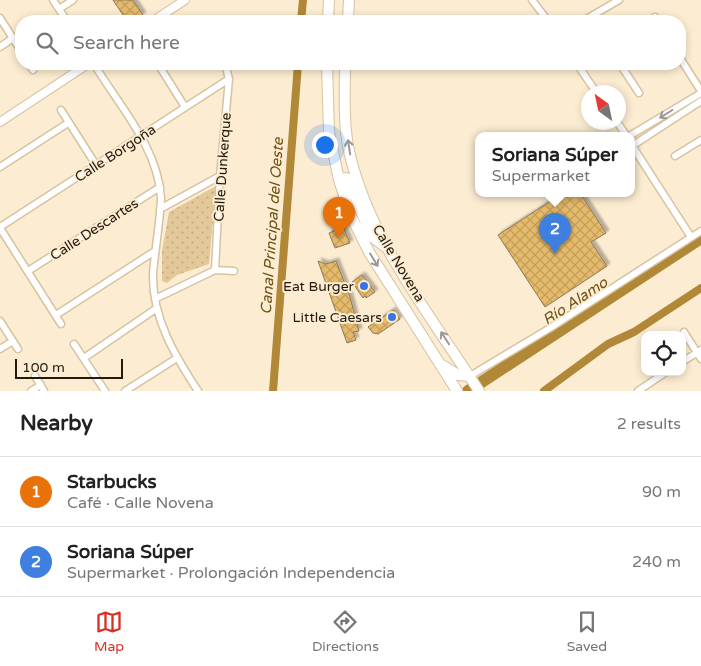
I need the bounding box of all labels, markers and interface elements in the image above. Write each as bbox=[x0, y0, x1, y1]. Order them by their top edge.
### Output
search box bbox=[15, 15, 686, 70]
icon: search bbox=[33, 29, 61, 57]
text: Search here bbox=[73, 32, 180, 54]
north arrow bbox=[581, 85, 626, 130]
one-way arrow bbox=[659, 108, 673, 119]
street label: Calle Dunkerque bbox=[210, 112, 235, 222]
street label: Calle Borgoña bbox=[72, 121, 159, 186]
your location bbox=[312, 132, 338, 158]
popup bbox=[475, 132, 635, 197]
water label: Canal Principal del Oeste bbox=[257, 136, 287, 315]
one-way arrow bbox=[344, 140, 354, 156]
text: Soriana Súper bbox=[492, 144, 618, 166]
text: Supermarket bbox=[492, 166, 590, 186]
street label: Calle Descartes bbox=[47, 194, 142, 264]
pin: 1 bbox=[323, 197, 355, 238]
pin: 2 bbox=[539, 213, 571, 254]
street label: Calle Novena bbox=[369, 221, 428, 305]
one-way arrow bbox=[369, 252, 379, 266]
water label: Río Alamo bbox=[539, 273, 611, 329]
place label: Eat Burger bbox=[283, 278, 355, 295]
marker: Eat Burger bbox=[358, 280, 370, 292]
place label: Little Caesars bbox=[293, 309, 382, 326]
marker: Little Caesars bbox=[386, 311, 398, 323]
one-way arrow bbox=[440, 331, 450, 345]
map controls bbox=[641, 331, 686, 376]
button: locate bbox=[641, 331, 686, 376]
scale bar bbox=[15, 356, 122, 379]
text: 100 m bbox=[22, 359, 65, 376]
text: Nearby bbox=[20, 411, 93, 436]
text: 2 results bbox=[617, 414, 681, 434]
text: Starbucks bbox=[67, 471, 157, 493]
text: 1 bbox=[31, 482, 41, 502]
text: 90 m bbox=[642, 482, 681, 502]
text: Café · Calle Novena bbox=[67, 493, 214, 513]
text: Soriana Súper bbox=[67, 541, 193, 563]
text: 2 bbox=[31, 552, 41, 572]
text: 240 m bbox=[632, 552, 681, 572]
text: Supermarket · Prolongación Independencia bbox=[67, 563, 395, 583]
tab: Map bbox=[94, 608, 124, 655]
tab: Directions bbox=[312, 608, 379, 655]
tab: Saved bbox=[567, 608, 607, 655]

